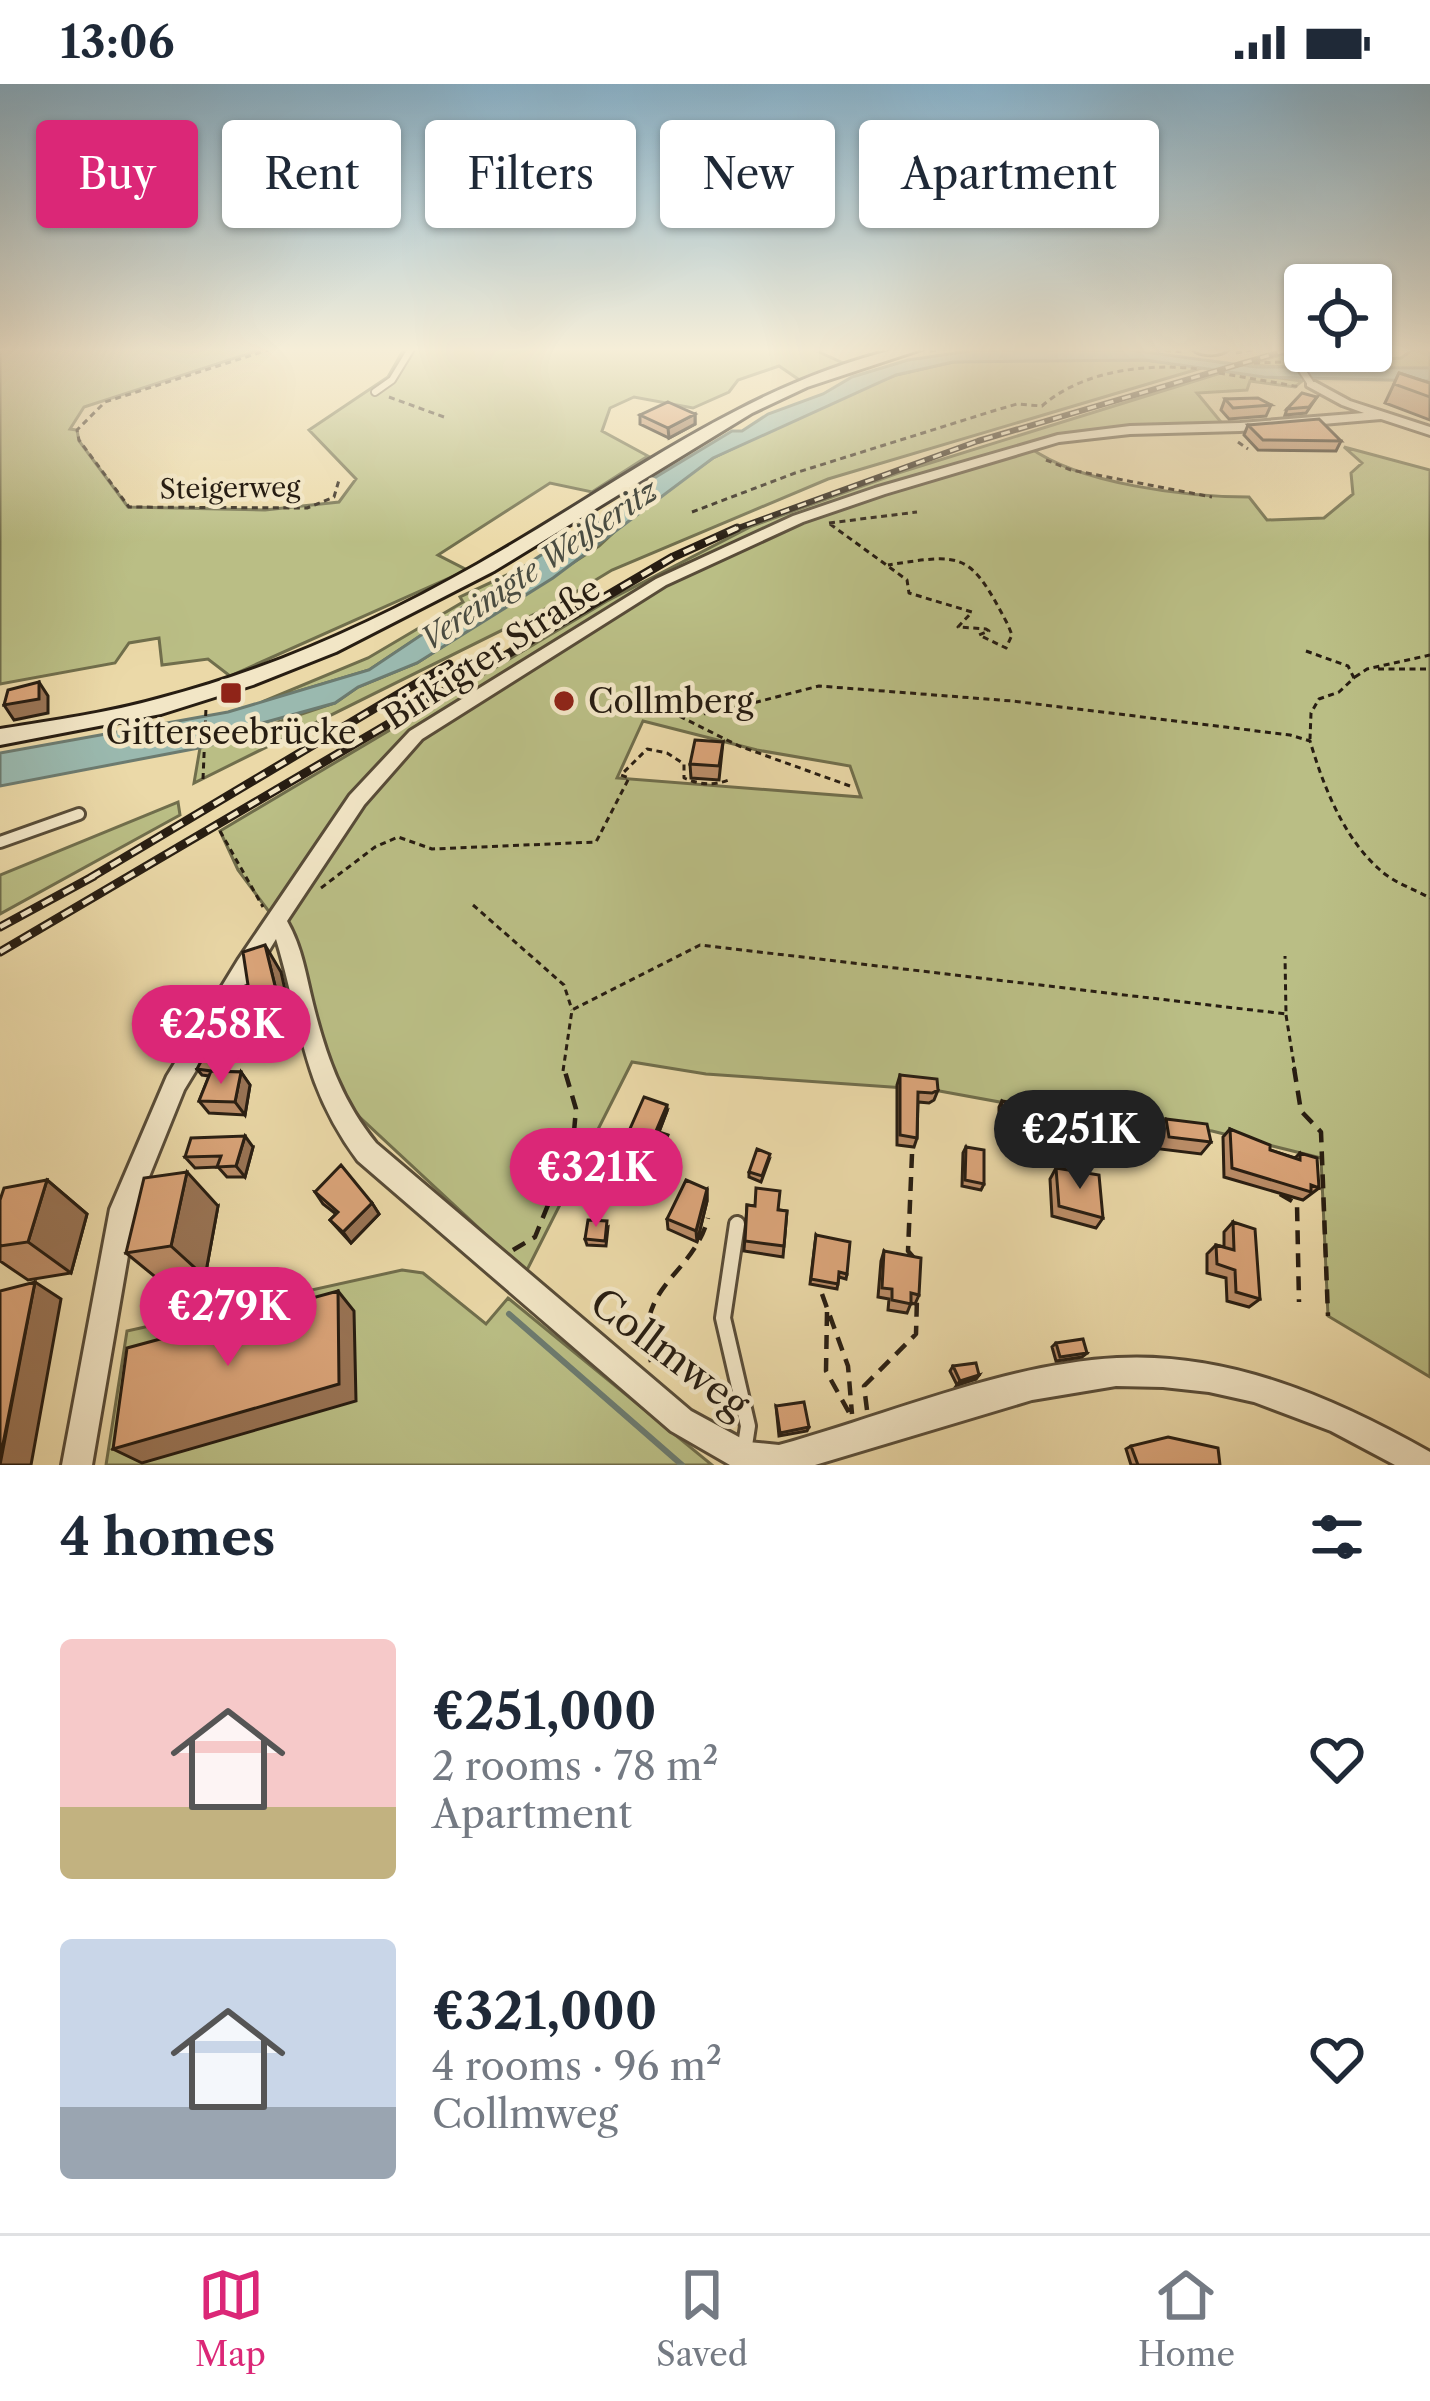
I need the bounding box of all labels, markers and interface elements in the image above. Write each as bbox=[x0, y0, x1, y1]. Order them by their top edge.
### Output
text: 13:06 bbox=[60, 14, 175, 70]
chip: Buy bbox=[36, 120, 198, 228]
chip: Rent bbox=[222, 120, 401, 228]
chip: Filters bbox=[425, 120, 636, 228]
chip: New bbox=[660, 120, 835, 228]
chip: Apartment bbox=[859, 120, 1159, 228]
map controls bbox=[1284, 264, 1392, 372]
button: locate bbox=[1284, 264, 1392, 372]
street label: Steigerweg bbox=[159, 470, 301, 506]
water label: Vereinigte Weißeritz bbox=[413, 471, 666, 658]
street label: Birkigter Straße bbox=[376, 568, 608, 738]
marker: Gitterseebrücke bbox=[218, 680, 244, 706]
place label: Collmberg bbox=[588, 681, 754, 722]
marker: Collmberg bbox=[551, 688, 577, 714]
place label: Gitterseebrücke bbox=[106, 712, 356, 753]
pin: €258K bbox=[137, 985, 305, 1087]
text: €258K bbox=[159, 1000, 283, 1048]
pin: €251K bbox=[996, 1090, 1164, 1192]
text: €251K bbox=[1021, 1105, 1139, 1153]
pin: €321K bbox=[512, 1128, 680, 1230]
text: €321K bbox=[537, 1143, 655, 1191]
pin: €279K bbox=[144, 1267, 312, 1369]
street label: Collmweg bbox=[581, 1278, 759, 1428]
text: €279K bbox=[167, 1282, 289, 1330]
icon: filters bbox=[1304, 1504, 1370, 1570]
text: 4 homes bbox=[60, 1506, 275, 1568]
text: €251,000 bbox=[432, 1680, 657, 1742]
icon: home bbox=[156, 1687, 300, 1831]
icon: heart bbox=[1304, 1726, 1370, 1792]
text: 2 rooms · 78 m² bbox=[432, 1742, 719, 1790]
text: Apartment bbox=[432, 1790, 632, 1838]
text: €321,000 bbox=[432, 1980, 657, 2042]
icon: home bbox=[156, 1987, 300, 2131]
icon: heart bbox=[1304, 2026, 1370, 2092]
text: 4 rooms · 96 m² bbox=[432, 2042, 722, 2090]
text: Collmweg bbox=[432, 2090, 618, 2138]
tab: Map bbox=[195, 2262, 266, 2375]
tab: Saved bbox=[656, 2262, 748, 2375]
tab: Home bbox=[1138, 2262, 1235, 2375]

